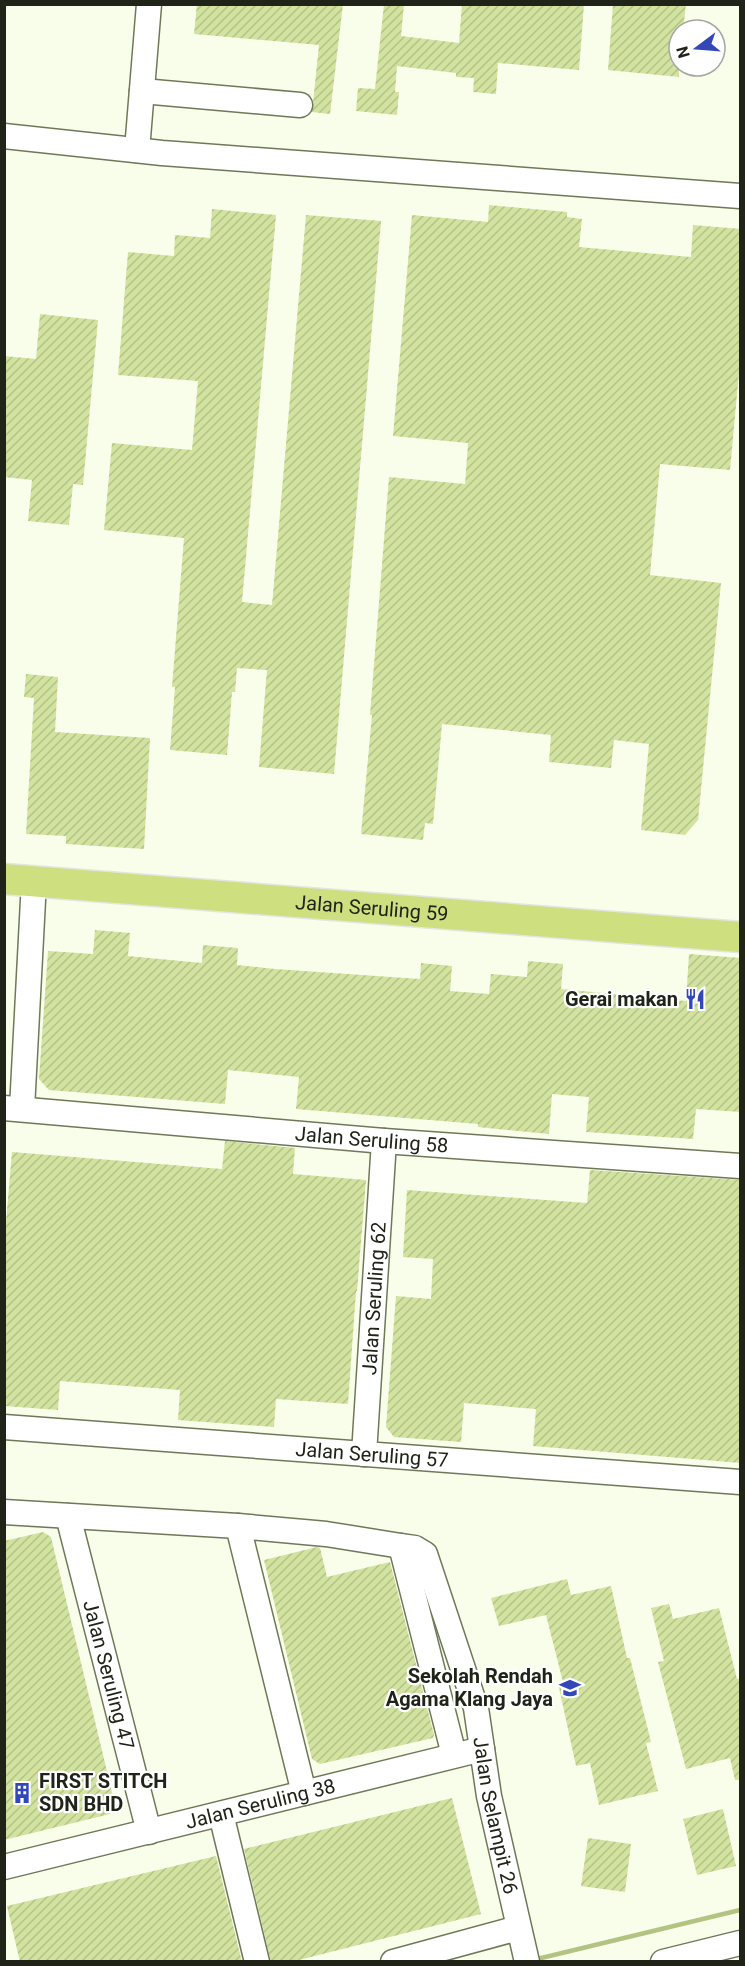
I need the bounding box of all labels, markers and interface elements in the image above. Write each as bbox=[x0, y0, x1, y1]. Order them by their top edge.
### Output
north arrow bbox=[667, 18, 727, 78]
text: N bbox=[672, 44, 694, 60]
street label: Jalan Seruling 59 bbox=[294, 890, 449, 926]
place label: Gerai makan bbox=[565, 987, 678, 1011]
restaurant icon: Gerai makan bbox=[683, 987, 707, 1011]
street label: Jalan Seruling 58 bbox=[294, 1121, 449, 1157]
street label: Jalan Seruling 62 bbox=[357, 1221, 391, 1376]
street label: Jalan Seruling 57 bbox=[295, 1437, 449, 1472]
street label: Jalan Seruling 47 bbox=[78, 1598, 139, 1752]
place label: Sekolah Rendah Agama Klang Jaya bbox=[386, 1664, 553, 1711]
school or university icon: Sekolah Rendah Agama Klang Jaya bbox=[558, 1676, 582, 1700]
street label: Jalan Selampit 26 bbox=[468, 1735, 523, 1896]
place label: FIRST STITCH SDN BHD bbox=[39, 1769, 167, 1816]
street label: Jalan Seruling 38 bbox=[183, 1774, 338, 1834]
building icon: FIRST STITCH SDN BHD bbox=[10, 1781, 34, 1805]

